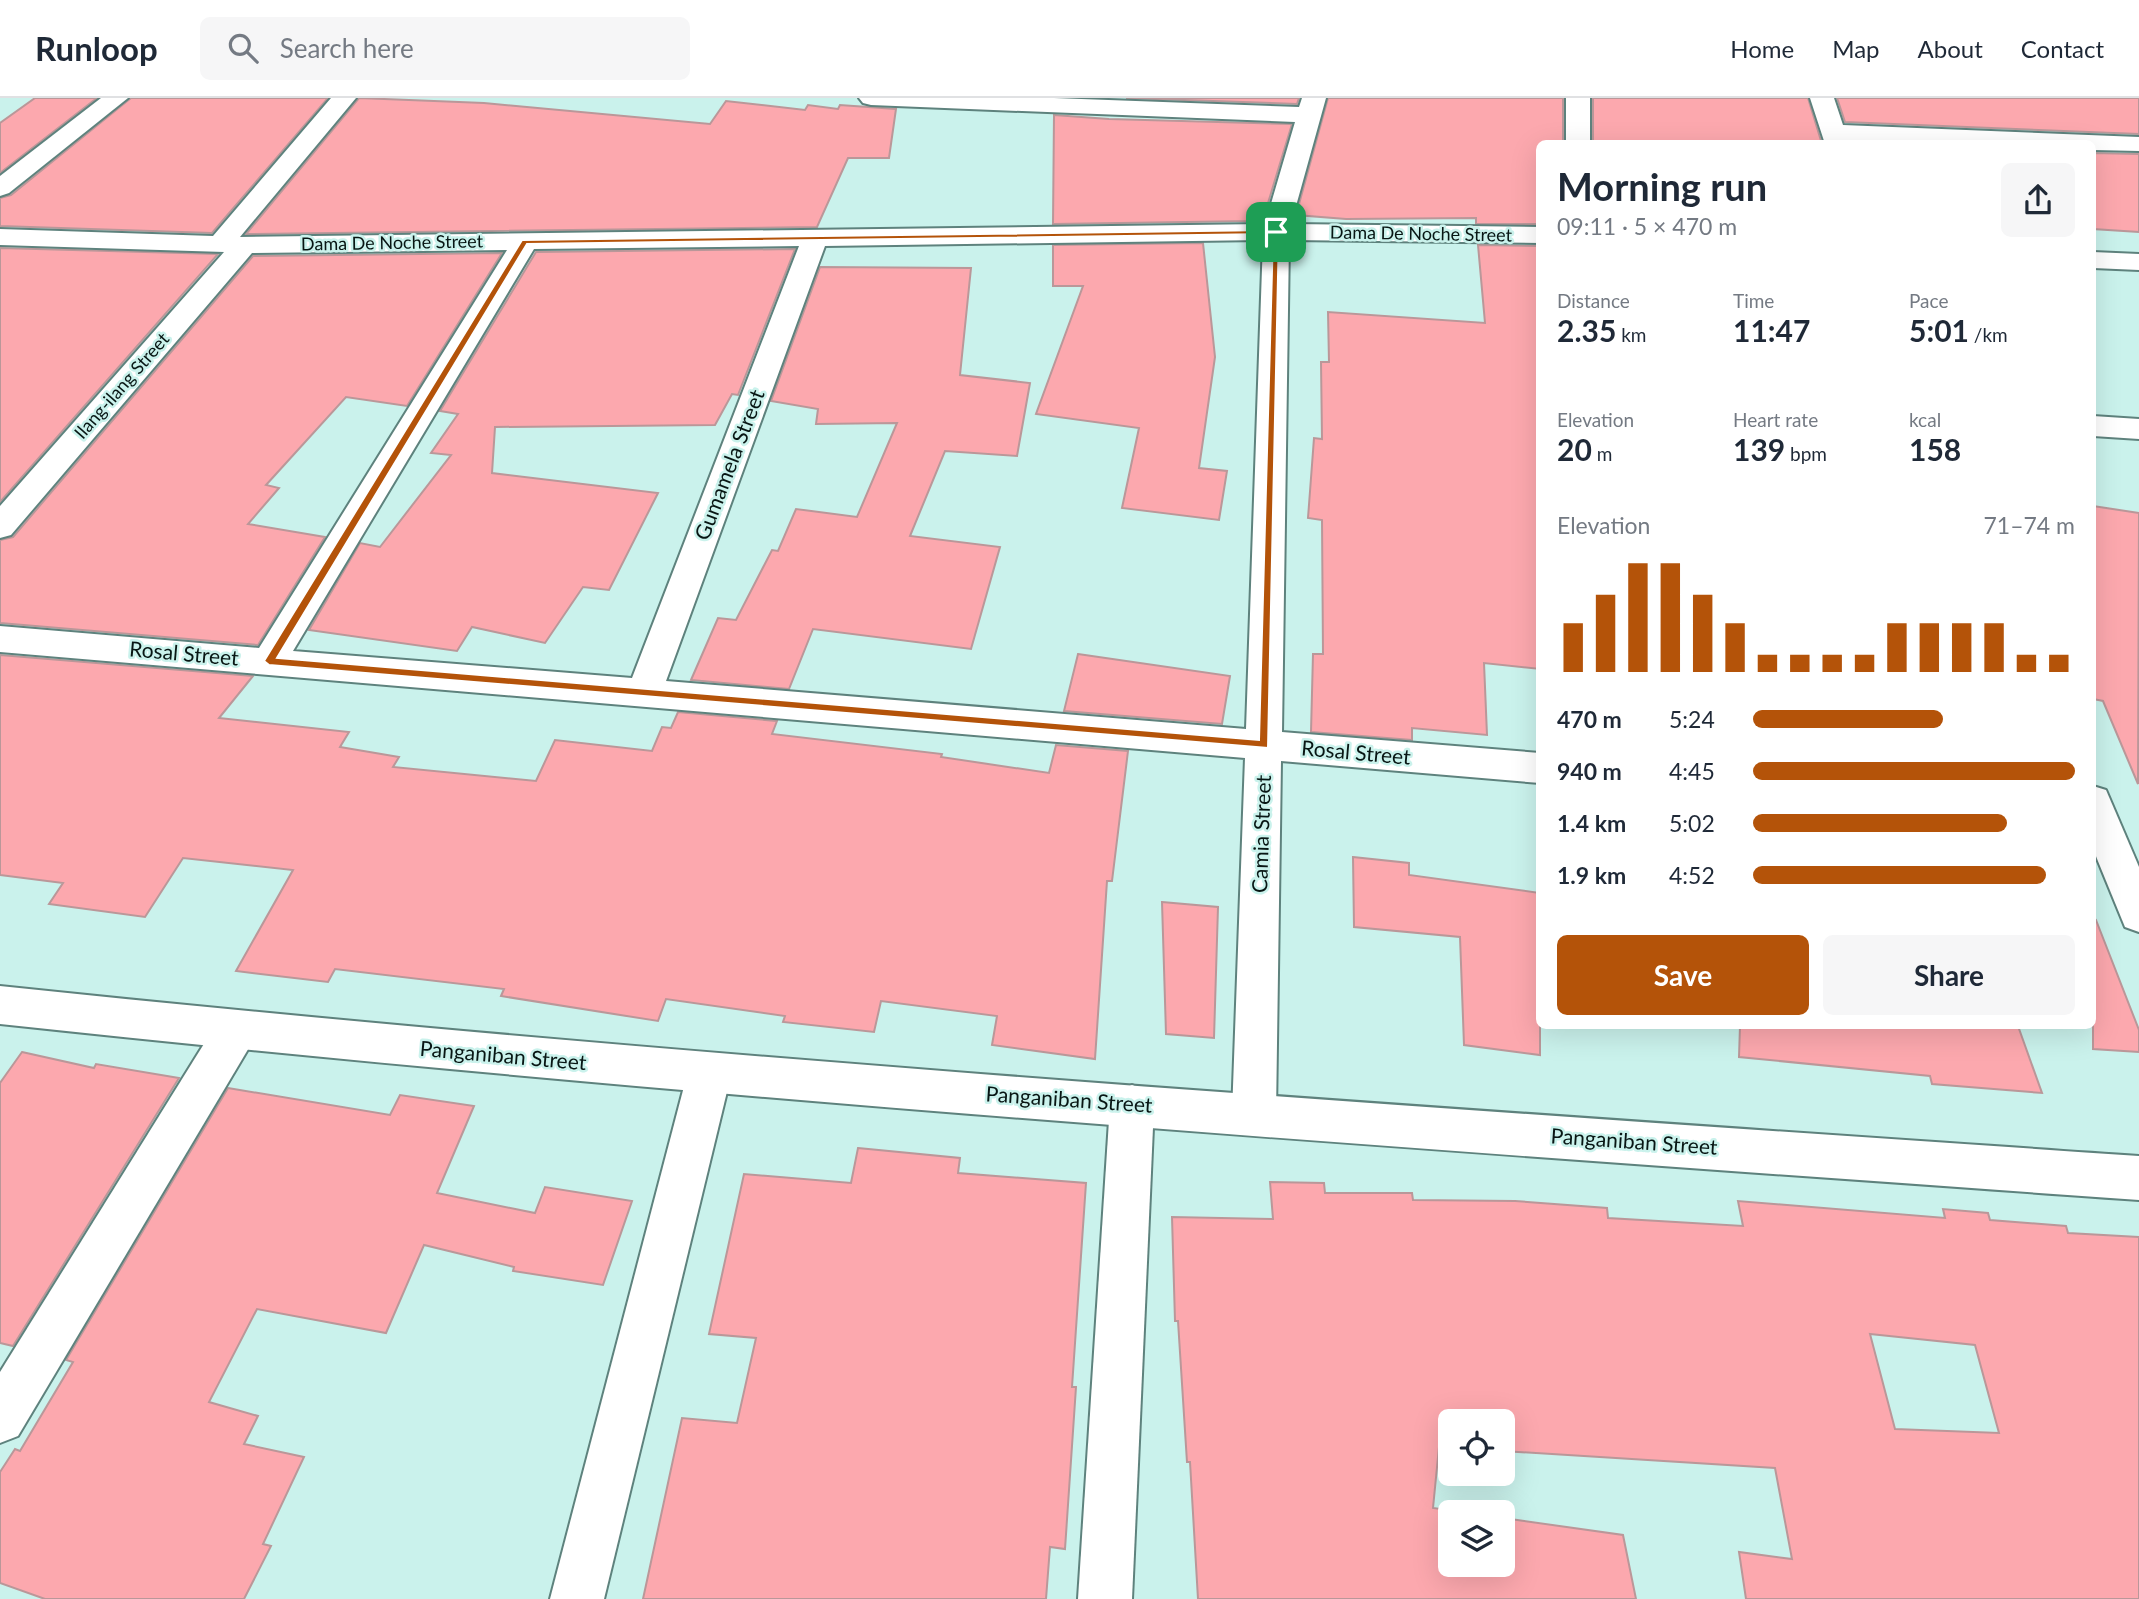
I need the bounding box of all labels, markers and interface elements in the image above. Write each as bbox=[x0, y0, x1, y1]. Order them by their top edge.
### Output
search box bbox=[200, 17, 690, 80]
text: Runloop bbox=[35, 28, 158, 68]
icon: search bbox=[224, 29, 262, 67]
text: Search here bbox=[280, 32, 414, 64]
text: Home bbox=[1730, 34, 1794, 63]
text: Map bbox=[1832, 34, 1880, 63]
text: About bbox=[1918, 34, 1983, 63]
text: Contact bbox=[2021, 34, 2104, 63]
text: Morning run bbox=[1557, 163, 1767, 209]
button: share bbox=[2001, 163, 2075, 237]
pin bbox=[1246, 202, 1306, 262]
text: 09:11 · 5 × 470 m bbox=[1557, 212, 1737, 240]
icon: arrive bbox=[1257, 213, 1295, 251]
street label: Dama De Noche Street bbox=[1330, 220, 1513, 246]
street label: Dama De Noche Street bbox=[301, 229, 484, 255]
text: Distance bbox=[1557, 289, 1630, 312]
text: Time bbox=[1733, 289, 1774, 312]
text: Pace bbox=[1909, 289, 1948, 312]
text: 2.35 bbox=[1557, 312, 1616, 348]
text: 11:47 bbox=[1733, 312, 1810, 348]
text: 5:01 bbox=[1909, 312, 1969, 348]
text: km bbox=[1616, 323, 1646, 346]
text: /km bbox=[1969, 323, 2008, 346]
street label: Ilang-ilang Street bbox=[69, 327, 174, 443]
street label: Gumamela Street bbox=[688, 385, 769, 543]
text: Elevation bbox=[1557, 408, 1634, 431]
text: Heart rate bbox=[1733, 408, 1818, 431]
text: kcal bbox=[1909, 408, 1941, 431]
text: 20 bbox=[1557, 431, 1592, 467]
text: 139 bbox=[1733, 431, 1785, 467]
text: 158 bbox=[1909, 431, 1961, 467]
text: m bbox=[1592, 442, 1612, 465]
text: bpm bbox=[1785, 442, 1827, 465]
text: Elevation bbox=[1557, 511, 1650, 539]
text: 71–74 m bbox=[1983, 511, 2075, 539]
street label: Rosal Street bbox=[128, 635, 240, 670]
text: 470 m bbox=[1557, 705, 1622, 733]
text: 5:24 bbox=[1669, 705, 1715, 733]
street label: Rosal Street bbox=[1300, 734, 1412, 769]
text: 940 m bbox=[1557, 757, 1622, 785]
text: 4:45 bbox=[1669, 757, 1715, 785]
street label: Camia Street bbox=[1246, 774, 1275, 893]
text: 1.4 km bbox=[1557, 809, 1626, 837]
text: 5:02 bbox=[1669, 809, 1715, 837]
text: 1.9 km bbox=[1557, 861, 1626, 889]
text: 4:52 bbox=[1669, 861, 1715, 889]
button: Save bbox=[1557, 935, 1809, 1015]
button: Share bbox=[1823, 935, 2075, 1015]
street label: Panganiban Street bbox=[419, 1035, 588, 1074]
street label: Panganiban Street bbox=[985, 1080, 1154, 1117]
street label: Panganiban Street bbox=[1550, 1122, 1719, 1159]
map controls bbox=[1438, 1409, 1515, 1577]
button: locate bbox=[1438, 1409, 1515, 1486]
button: layers bbox=[1438, 1500, 1515, 1577]

